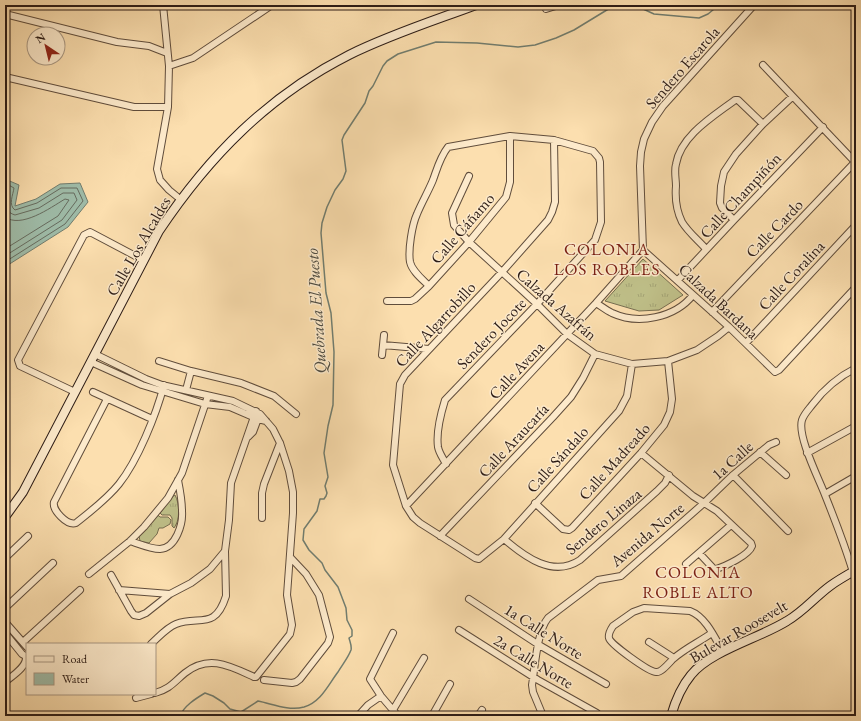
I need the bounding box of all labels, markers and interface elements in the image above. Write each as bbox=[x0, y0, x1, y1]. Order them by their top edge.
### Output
street label: Sendero Escarola bbox=[641, 21, 724, 113]
north arrow bbox=[26, 26, 66, 66]
text: N bbox=[33, 29, 48, 46]
street label: Calle Champiñón bbox=[695, 147, 786, 243]
street label: Calle Cáñamo bbox=[426, 188, 499, 268]
street label: Calle Los Alcaldes bbox=[101, 193, 175, 300]
street label: Calle Cardo bbox=[741, 194, 808, 262]
street label: Calle Coralina bbox=[754, 235, 830, 315]
district label: COLONIA LOS ROBLES bbox=[554, 238, 660, 280]
water label: Quebrada El Puesto bbox=[301, 247, 331, 374]
street label: Calzada Bardana bbox=[674, 259, 764, 344]
street label: Calzada Azafrán bbox=[512, 264, 602, 345]
street label: Calle Algarrobillo bbox=[390, 277, 480, 372]
street label: Sendero Jocote bbox=[452, 293, 531, 374]
street label: Calle Avena bbox=[484, 336, 549, 404]
street label: Calle Araucaría bbox=[473, 398, 554, 482]
street label: Calle Madreado bbox=[574, 418, 655, 505]
street label: Calle Sándalo bbox=[522, 421, 593, 497]
street label: 1a Calle bbox=[707, 436, 758, 485]
street label: Sendero Linaza bbox=[561, 483, 646, 559]
street label: Avenida Norte bbox=[605, 497, 689, 572]
district label: COLONIA ROBLE ALTO bbox=[642, 561, 754, 603]
street label: Bulevar Roosevelt bbox=[685, 595, 791, 668]
street label: 1a Calle Norte bbox=[500, 599, 587, 664]
street label: 2a Calle Norte bbox=[490, 629, 577, 693]
legend bbox=[26, 643, 156, 695]
text: Road bbox=[62, 651, 88, 667]
text: Water bbox=[62, 671, 89, 687]

